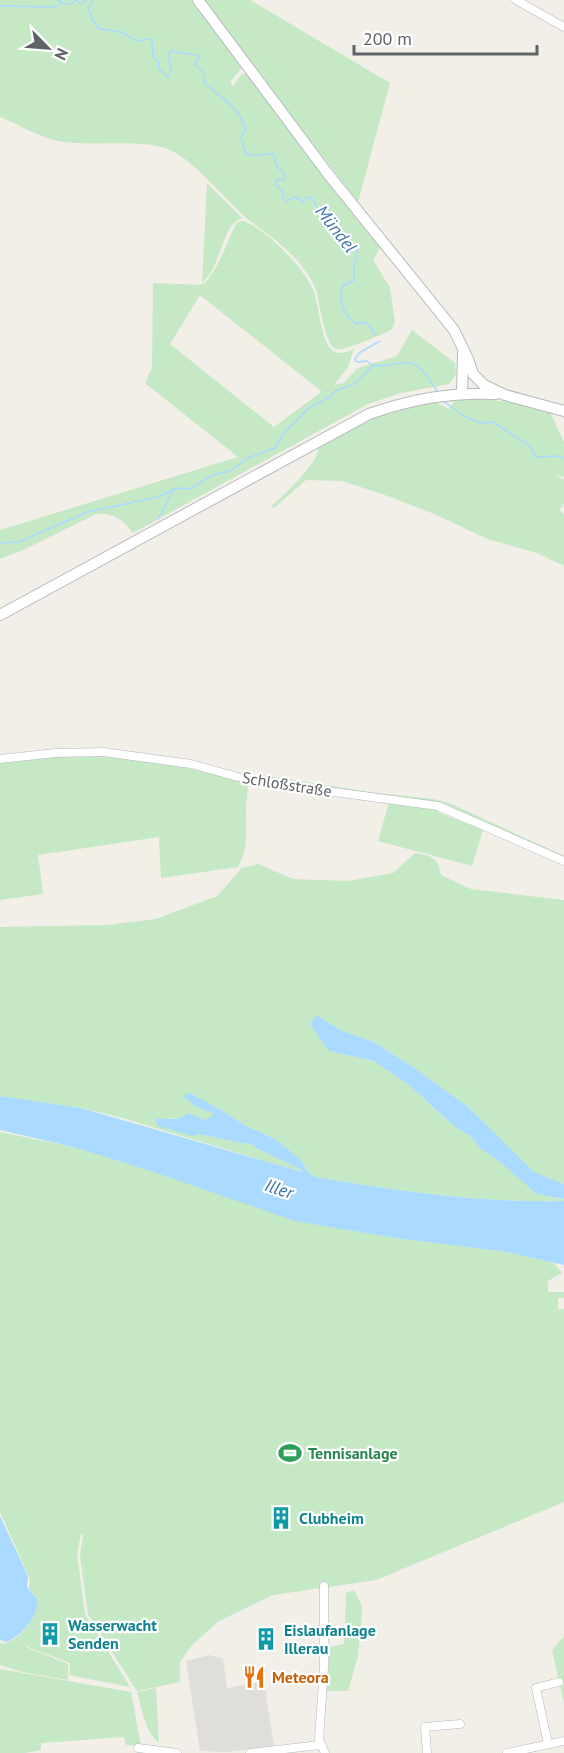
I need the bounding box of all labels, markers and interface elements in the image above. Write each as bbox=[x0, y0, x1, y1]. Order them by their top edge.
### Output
north arrow bbox=[18, 18, 78, 78]
scale bar bbox=[354, 18, 537, 56]
text: 200 m bbox=[363, 27, 412, 50]
text: N bbox=[50, 45, 73, 63]
water label: Mündel bbox=[311, 200, 362, 257]
street label: Schloßstraße bbox=[241, 767, 333, 801]
water label: Iller bbox=[262, 1173, 298, 1204]
sports icon: Tennisanlage bbox=[277, 1440, 303, 1466]
place label: Tennisanlage bbox=[308, 1443, 398, 1463]
building icon: Clubheim bbox=[268, 1505, 294, 1531]
place label: Clubheim bbox=[299, 1508, 364, 1528]
place label: Wasserwacht Senden bbox=[68, 1615, 157, 1653]
place label: Eislaufanlage Illerau bbox=[284, 1620, 376, 1658]
building icon: Wasserwacht Senden bbox=[37, 1621, 63, 1647]
building icon: Eislaufanlage Illerau bbox=[253, 1626, 279, 1652]
restaurant icon: Meteora bbox=[241, 1664, 267, 1690]
place label: Meteora bbox=[272, 1667, 329, 1687]

